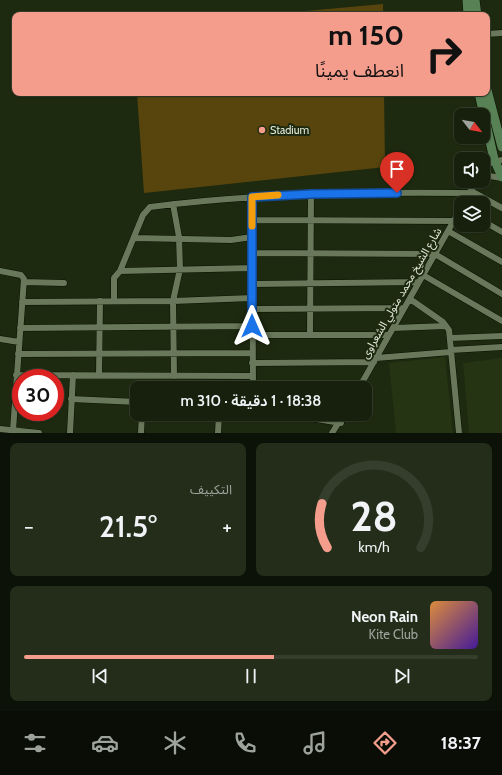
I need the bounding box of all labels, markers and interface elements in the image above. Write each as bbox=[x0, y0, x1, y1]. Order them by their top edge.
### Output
text: 150 m bbox=[328, 18, 404, 52]
icon: right bbox=[418, 28, 470, 80]
text: انعطف يمينًا bbox=[315, 60, 404, 82]
north arrow bbox=[454, 108, 490, 144]
map controls bbox=[454, 108, 490, 232]
place label: Stadium bbox=[270, 123, 309, 137]
marker: Stadium bbox=[257, 125, 267, 135]
pin bbox=[380, 152, 414, 193]
button: sound bbox=[454, 152, 490, 188]
icon: arrive bbox=[386, 158, 408, 180]
button: layers bbox=[454, 196, 490, 232]
street label: شارع الشيخ محمد متولي الشعراوى bbox=[358, 225, 447, 362]
position arrow bbox=[231, 305, 273, 347]
speed limit sign: 30 bbox=[12, 369, 64, 421]
text: 18:38 · 1 دقيقة · 310 m bbox=[181, 392, 321, 410]
text: التكييف bbox=[190, 481, 232, 497]
text: 28 bbox=[350, 490, 398, 540]
text: 21.5° bbox=[99, 508, 157, 545]
text: − bbox=[24, 513, 34, 540]
text: + bbox=[222, 513, 232, 540]
text: km/h bbox=[358, 537, 390, 555]
text: Neon Rain bbox=[351, 608, 418, 626]
text: Kite Club bbox=[369, 626, 418, 642]
icon: previous bbox=[89, 665, 111, 687]
icon: pause bbox=[240, 665, 262, 687]
icon: next bbox=[391, 665, 413, 687]
icon: filters bbox=[21, 729, 49, 757]
icon: car bbox=[91, 729, 119, 757]
icon: climate bbox=[161, 729, 189, 757]
icon: phone bbox=[231, 729, 259, 757]
icon: music bbox=[301, 729, 329, 757]
icon: directions bbox=[371, 729, 399, 757]
text: 18:37 bbox=[441, 732, 481, 754]

